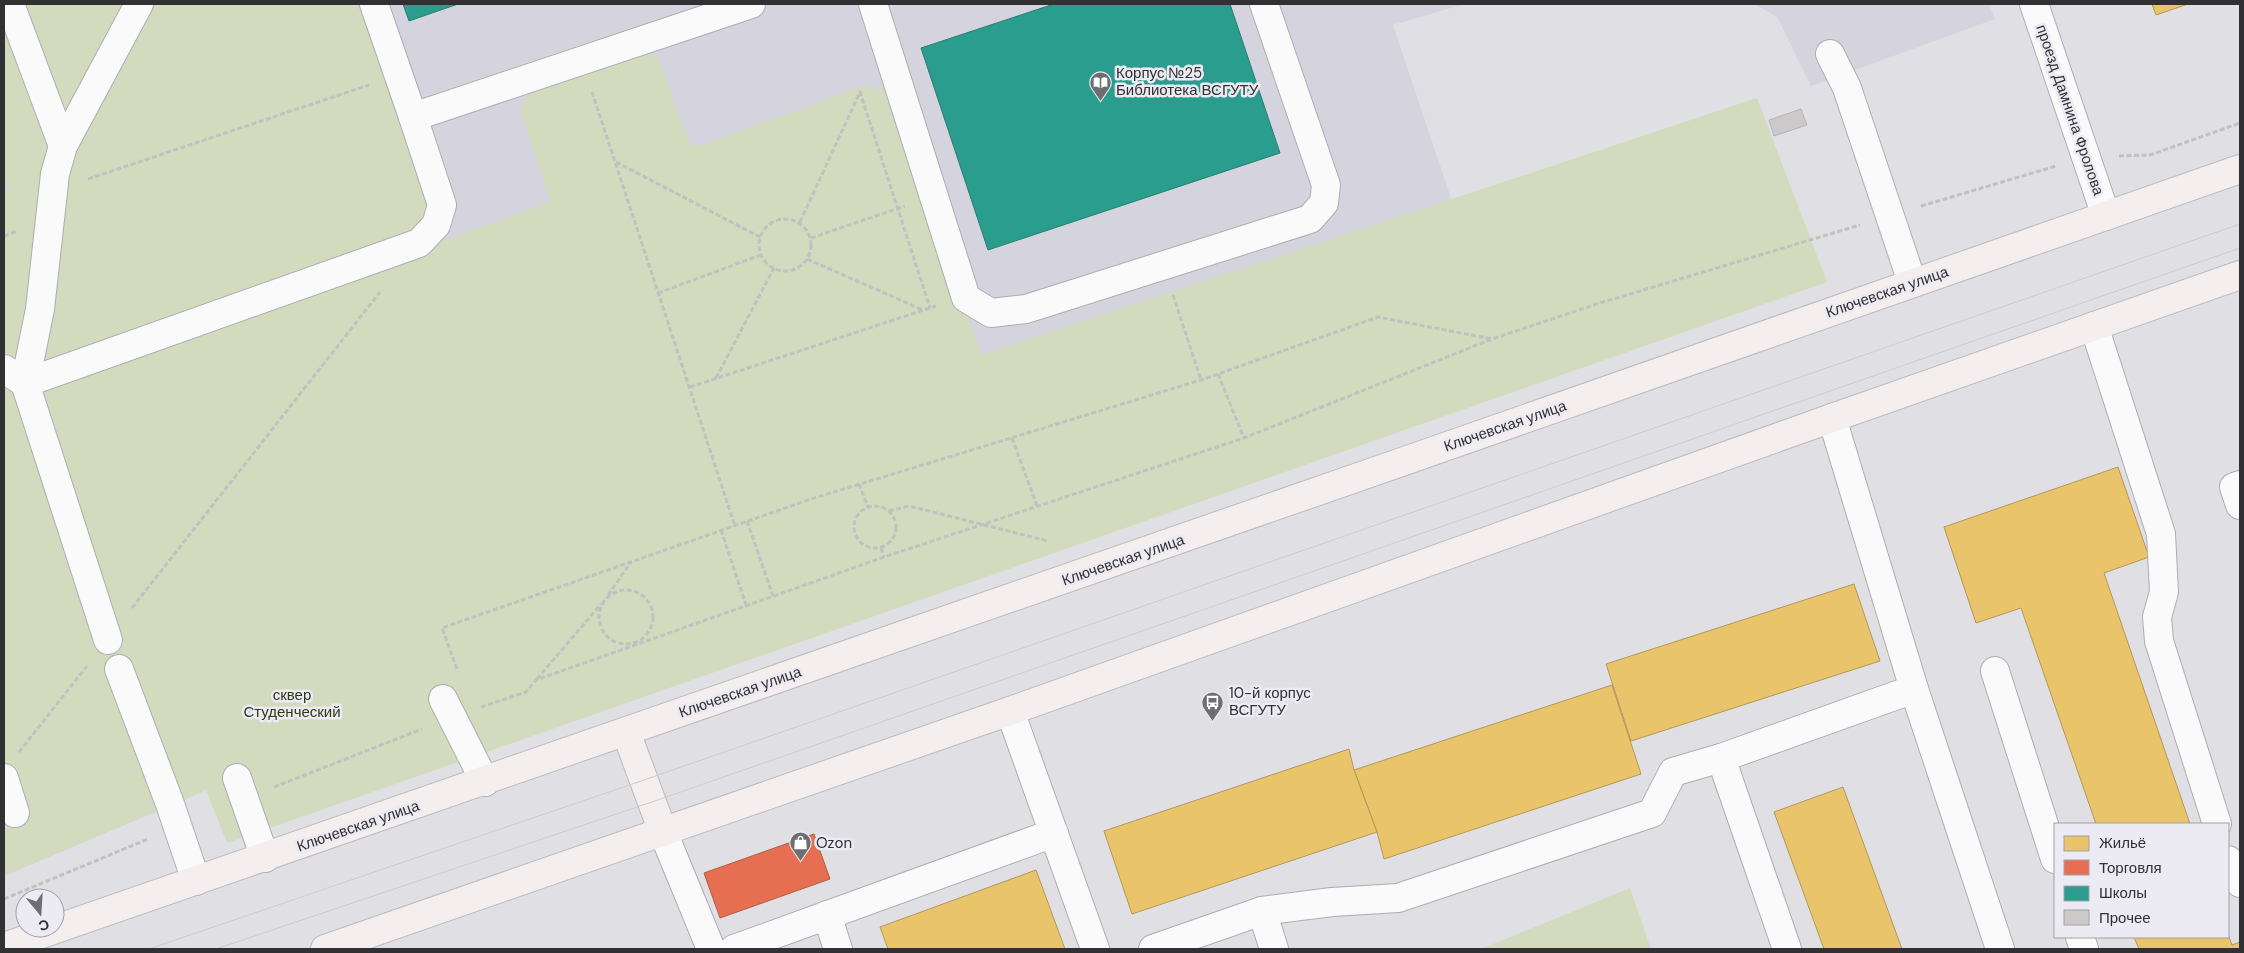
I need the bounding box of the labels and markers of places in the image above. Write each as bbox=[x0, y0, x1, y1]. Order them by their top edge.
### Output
place label: Корпус №25 Библиотека ВСГУТУ bbox=[1116, 63, 1259, 100]
library icon: Корпус №25 Библиотека ВСГУТУ bbox=[1088, 70, 1112, 101]
place label: 10-й корпус ВСГУТУ bbox=[1229, 683, 1311, 720]
bus stop icon: 10-й корпус ВСГУТУ bbox=[1201, 690, 1225, 721]
shop icon: Ozon bbox=[788, 831, 812, 862]
place label: Ozon bbox=[816, 833, 852, 853]

